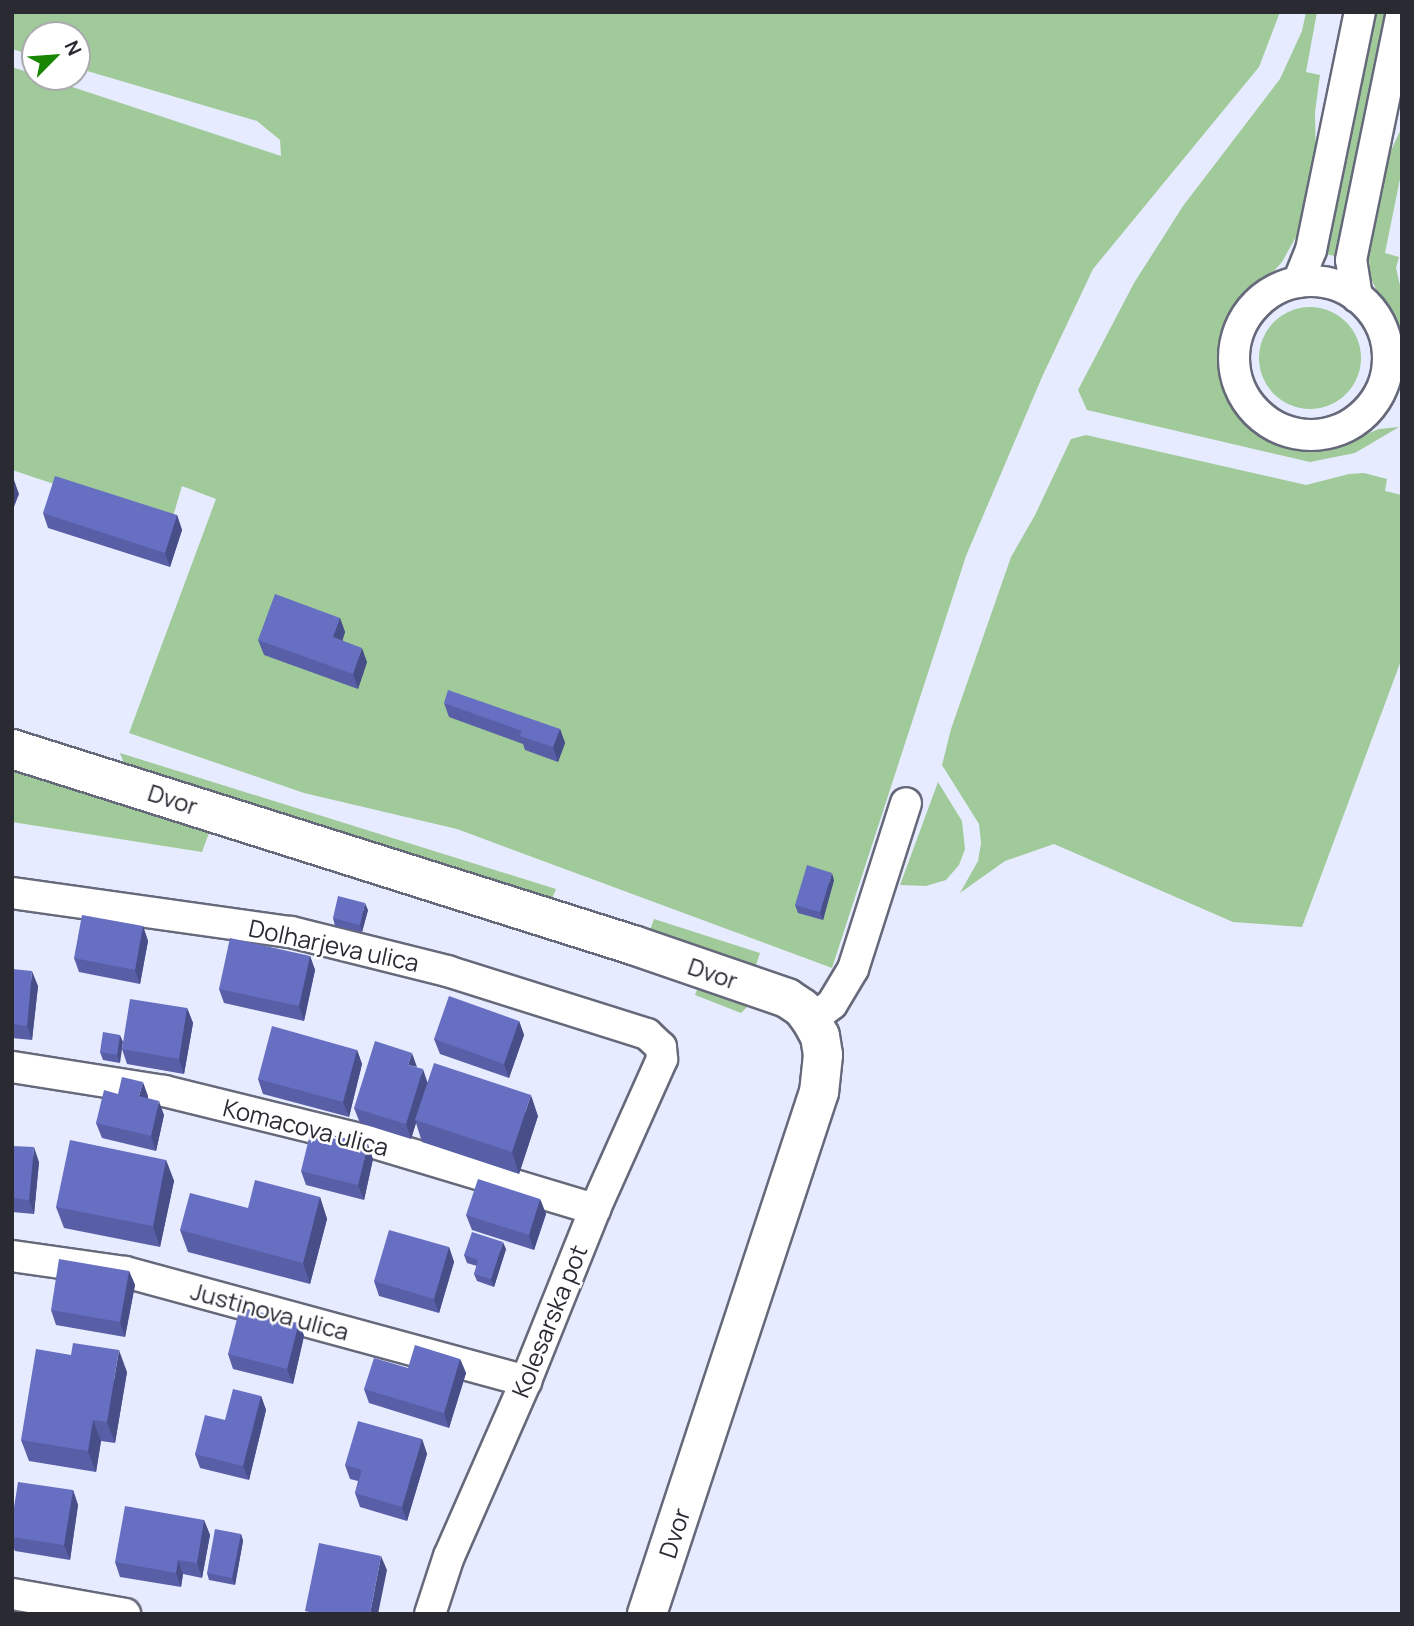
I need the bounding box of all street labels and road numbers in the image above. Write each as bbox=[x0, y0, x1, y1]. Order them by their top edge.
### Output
street label: Dvor bbox=[144, 777, 202, 821]
street label: Dolharjeva ulica bbox=[246, 913, 422, 977]
street label: Dvor bbox=[684, 951, 742, 995]
street label: Komacova ulica bbox=[220, 1093, 392, 1161]
street label: Kolesarska pot bbox=[505, 1241, 593, 1401]
street label: Justinova ulica bbox=[188, 1276, 352, 1346]
street label: Dvor bbox=[652, 1504, 696, 1562]

